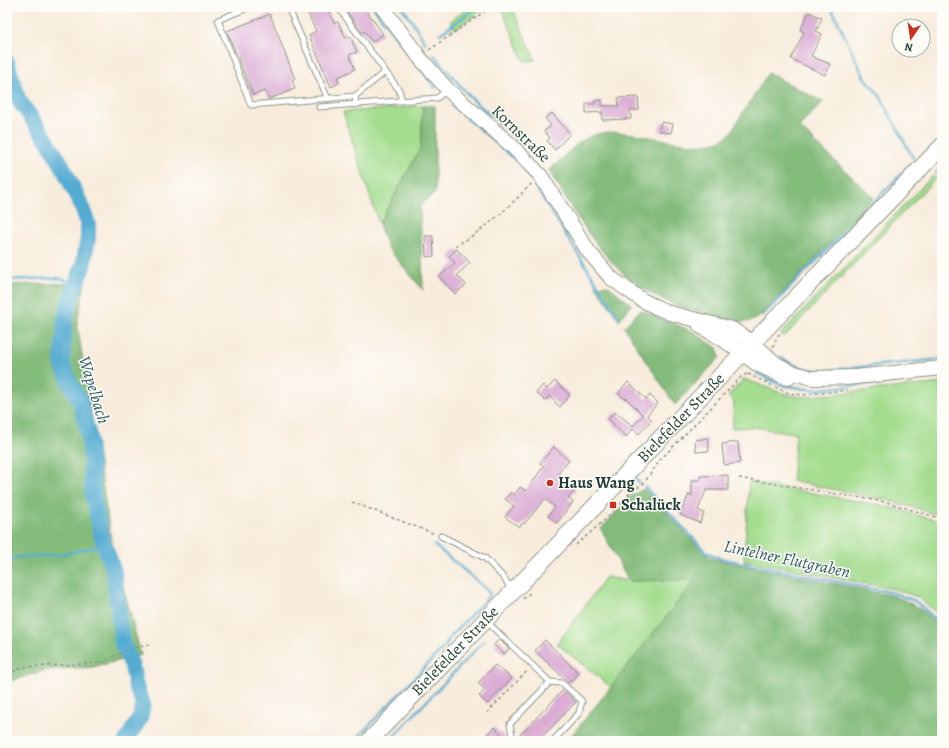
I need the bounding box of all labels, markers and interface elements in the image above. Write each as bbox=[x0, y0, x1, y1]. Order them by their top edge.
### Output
north arrow bbox=[891, 18, 931, 58]
text: N bbox=[903, 39, 914, 55]
street label: Kornstraße bbox=[487, 100, 555, 168]
water label: Wapelbach bbox=[73, 353, 115, 427]
street label: Bielefelder Straße bbox=[632, 368, 730, 468]
place label: Haus Wang bbox=[558, 472, 635, 494]
marker: Haus Wang bbox=[545, 478, 555, 488]
place label: Schalück bbox=[621, 494, 681, 516]
marker: Schalück bbox=[608, 500, 618, 510]
water label: Lintelner Flutgraben bbox=[722, 534, 852, 584]
street label: Bielefelder Straße bbox=[406, 601, 504, 701]

